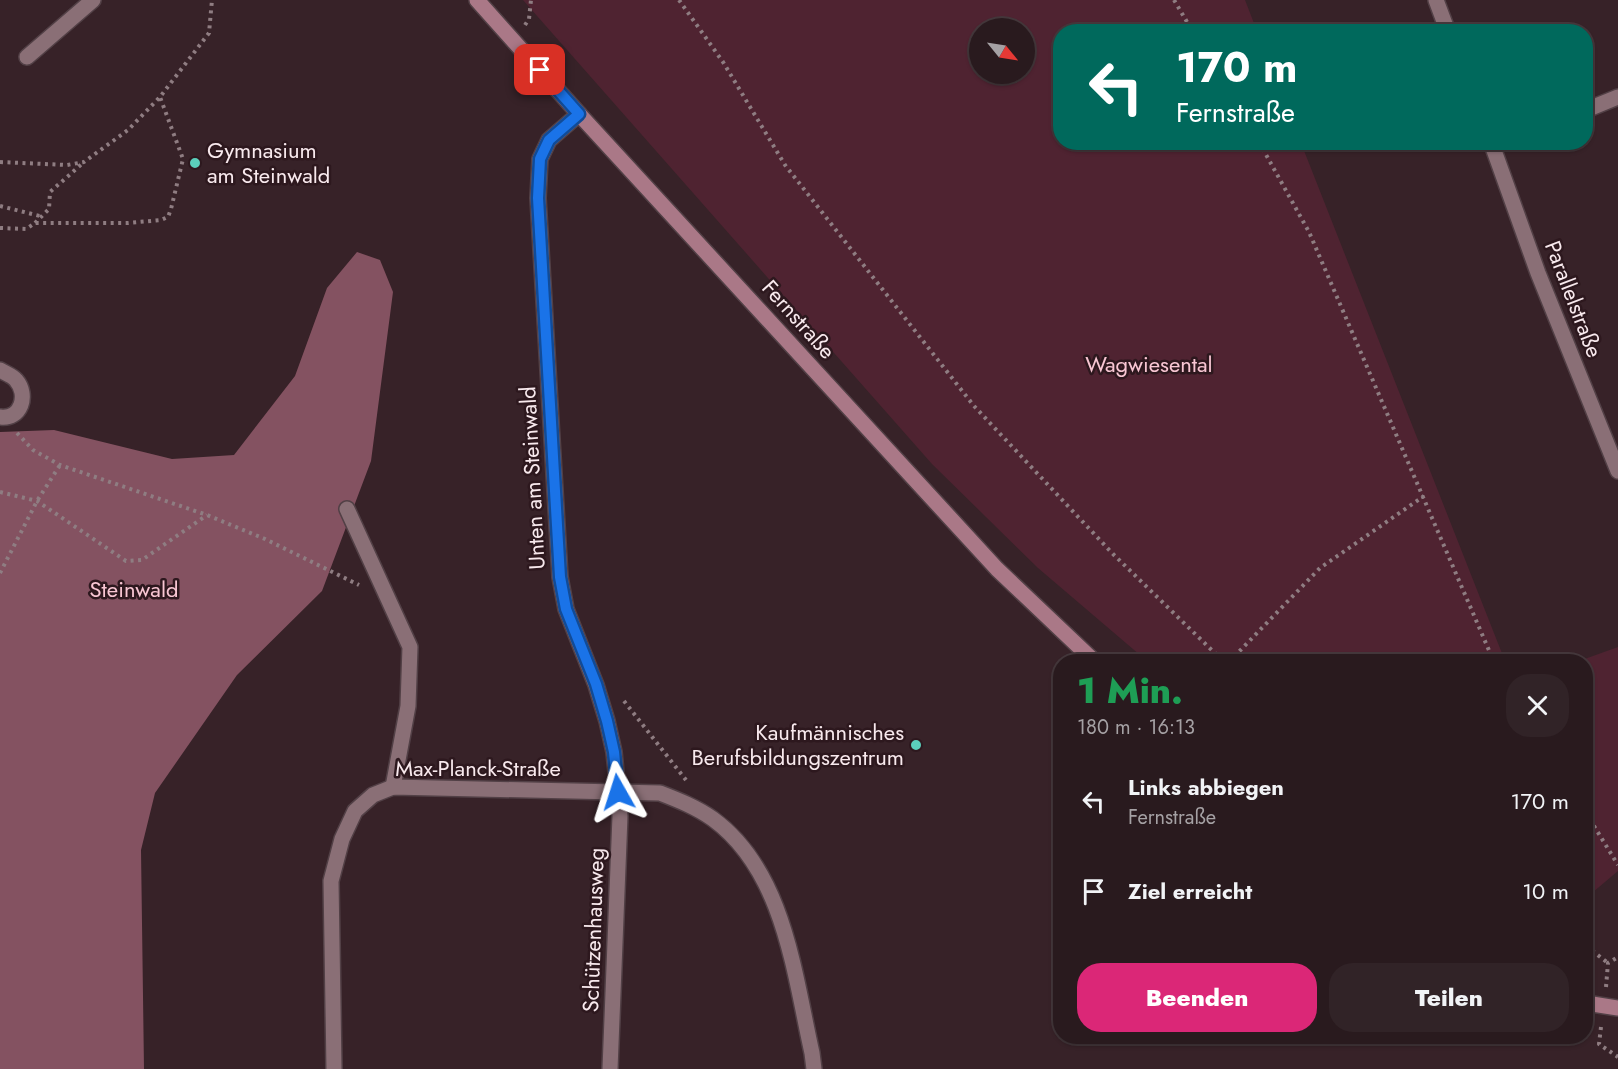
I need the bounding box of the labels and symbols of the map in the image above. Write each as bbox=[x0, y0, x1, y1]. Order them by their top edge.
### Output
north arrow bbox=[969, 18, 1035, 84]
pin bbox=[514, 44, 565, 95]
place label: Gymnasium am Steinwald bbox=[207, 134, 330, 191]
marker: Gymnasium am Steinwald bbox=[188, 156, 202, 170]
street label: Parallelstraße bbox=[1537, 236, 1611, 362]
street label: Fernstraße bbox=[755, 272, 843, 366]
park label: Wagwiesental bbox=[1085, 348, 1213, 380]
street label: Unten am Steinwald bbox=[511, 386, 553, 570]
park label: Steinwald bbox=[90, 573, 178, 605]
place label: Kaufmännisches Berufsbildungszentrum bbox=[692, 716, 904, 773]
marker: Kaufmännisches Berufsbildungszentrum bbox=[909, 738, 923, 752]
street label: Max-Planck-Straße bbox=[395, 752, 561, 784]
position arrow bbox=[586, 760, 650, 824]
street label: Schützenhausweg bbox=[574, 847, 612, 1013]

